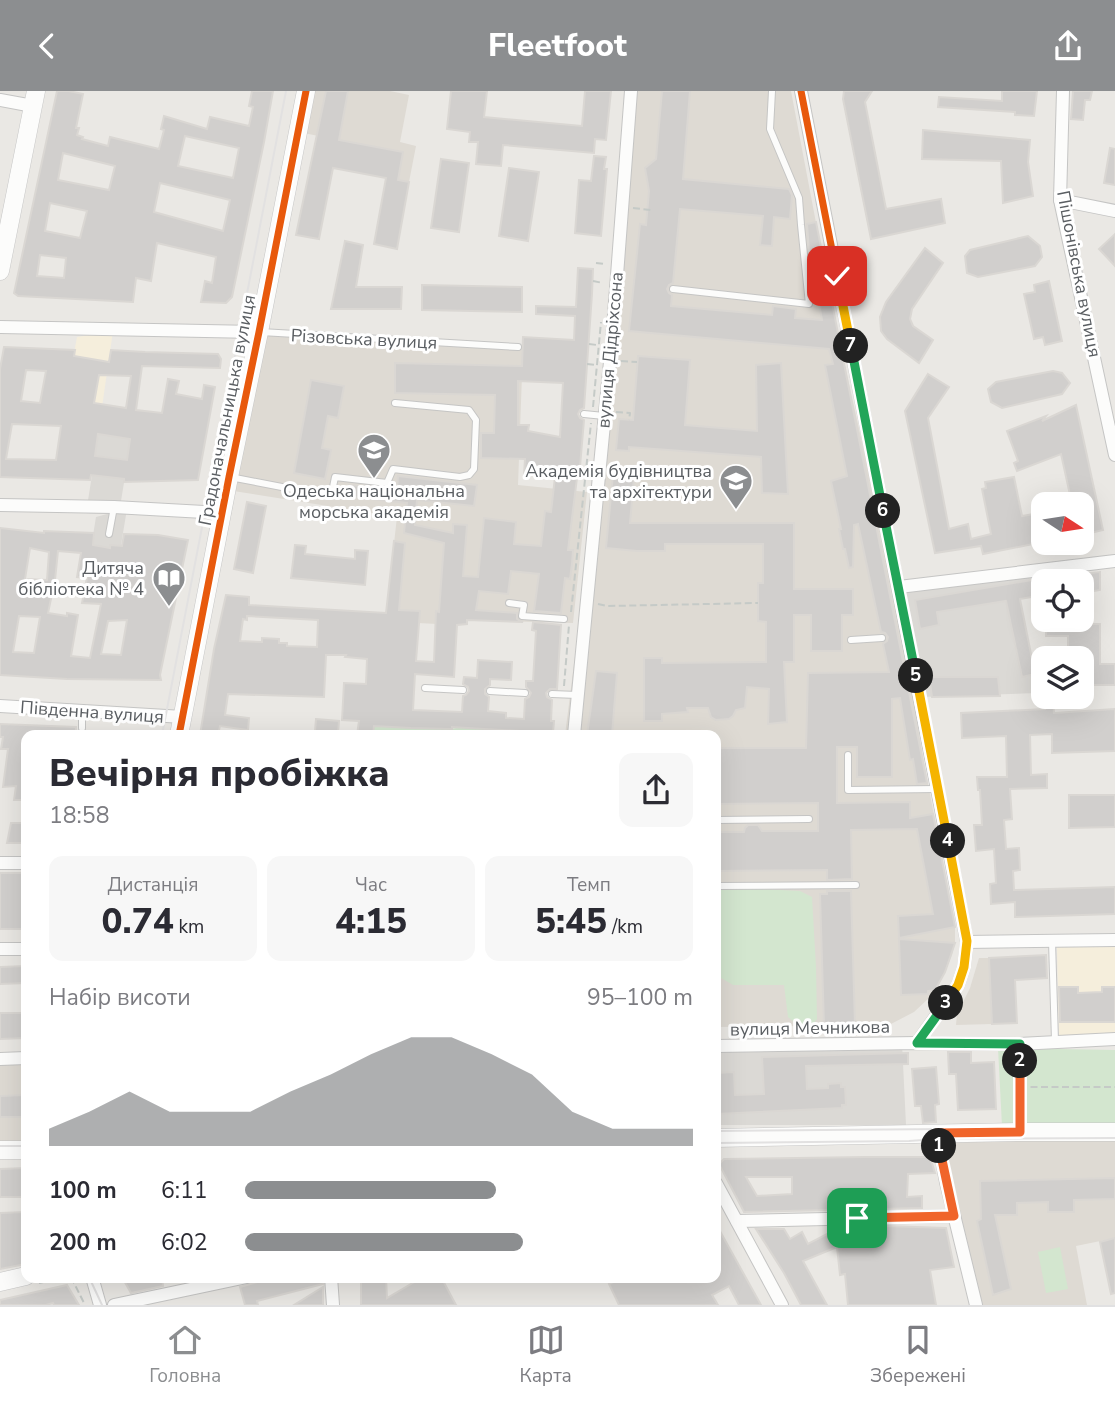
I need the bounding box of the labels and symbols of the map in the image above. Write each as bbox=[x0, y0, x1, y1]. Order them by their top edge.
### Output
street label: Пішонівська вулиця bbox=[1051, 189, 1107, 359]
pin bbox=[807, 246, 867, 306]
street label: вулиця Дідріхсона bbox=[591, 271, 629, 429]
street label: Градоначальницька вулиця bbox=[193, 292, 261, 528]
street label: Різовська вулиця bbox=[290, 323, 438, 355]
pin: 7 bbox=[834, 329, 868, 363]
school or university icon: Одеська національна морська академія bbox=[355, 431, 393, 480]
place label: Академія будівництва та архітектури bbox=[525, 459, 712, 504]
school or university icon: Академія будівництва та архітектури bbox=[717, 462, 755, 511]
place label: Одеська національна морська академія bbox=[283, 479, 465, 524]
north arrow bbox=[1031, 492, 1094, 555]
pin: 6 bbox=[866, 493, 900, 529]
place label: Дитяча бібліотека № 4 bbox=[18, 556, 144, 601]
library icon: Дитяча бібліотека № 4 bbox=[150, 559, 188, 608]
pin: 5 bbox=[898, 659, 934, 693]
street label: Південна вулиця bbox=[19, 695, 165, 729]
pin: 4 bbox=[930, 823, 965, 859]
pin: 3 bbox=[928, 985, 964, 1021]
street label: вулиця Мечникова bbox=[730, 1015, 890, 1041]
pin: 2 bbox=[1002, 1044, 1038, 1079]
pin: 1 bbox=[922, 1129, 956, 1163]
pin bbox=[827, 1188, 887, 1248]

